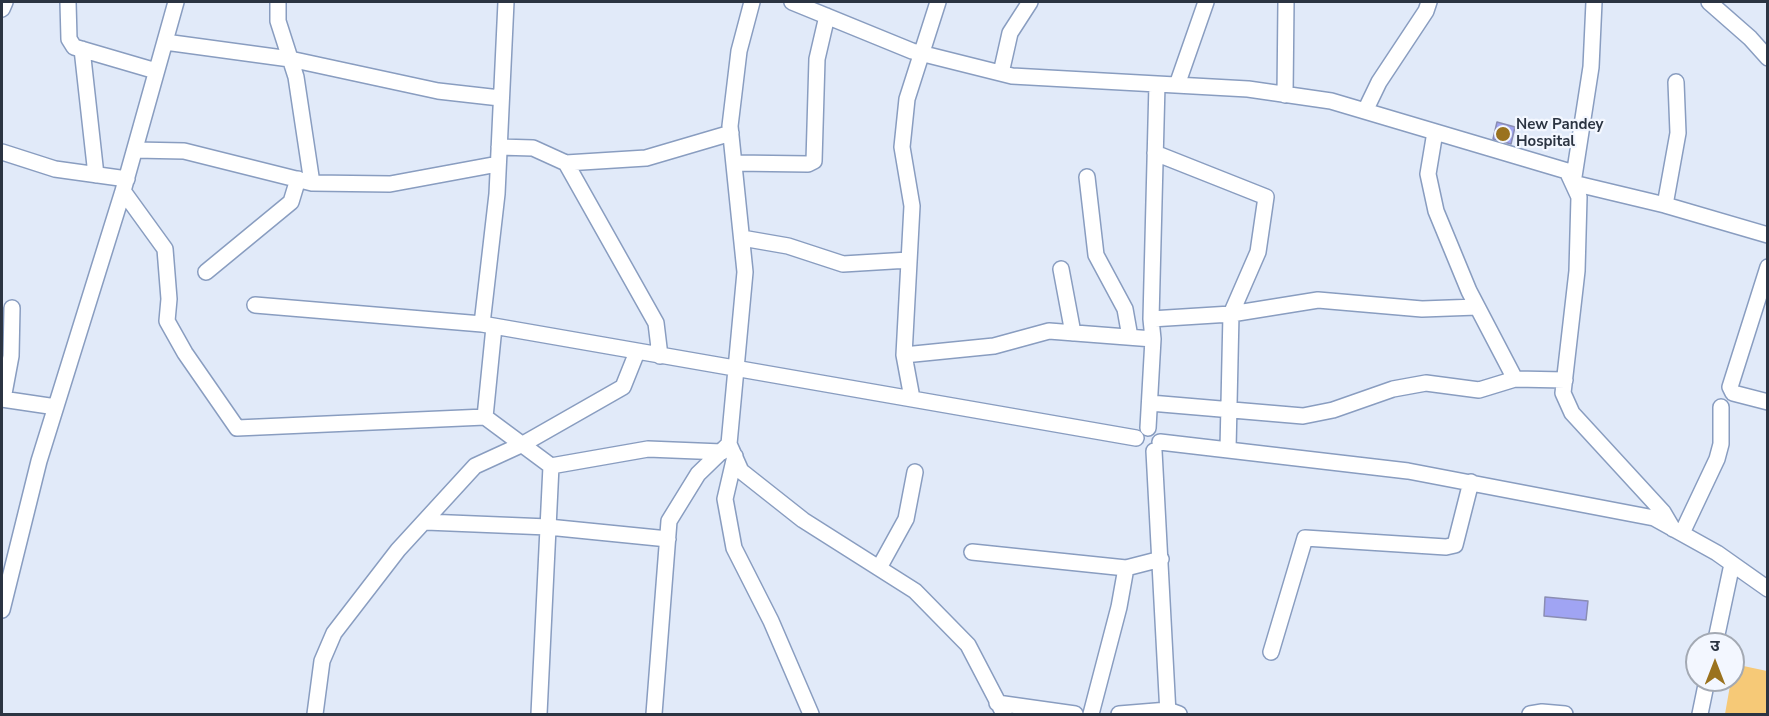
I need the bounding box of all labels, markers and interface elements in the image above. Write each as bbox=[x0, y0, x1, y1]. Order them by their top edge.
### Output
place label: New Pandey Hospital bbox=[1516, 116, 1603, 151]
marker: New Pandey Hospital bbox=[1494, 125, 1512, 143]
north arrow bbox=[1685, 632, 1745, 692]
text: उ bbox=[1710, 635, 1720, 657]

